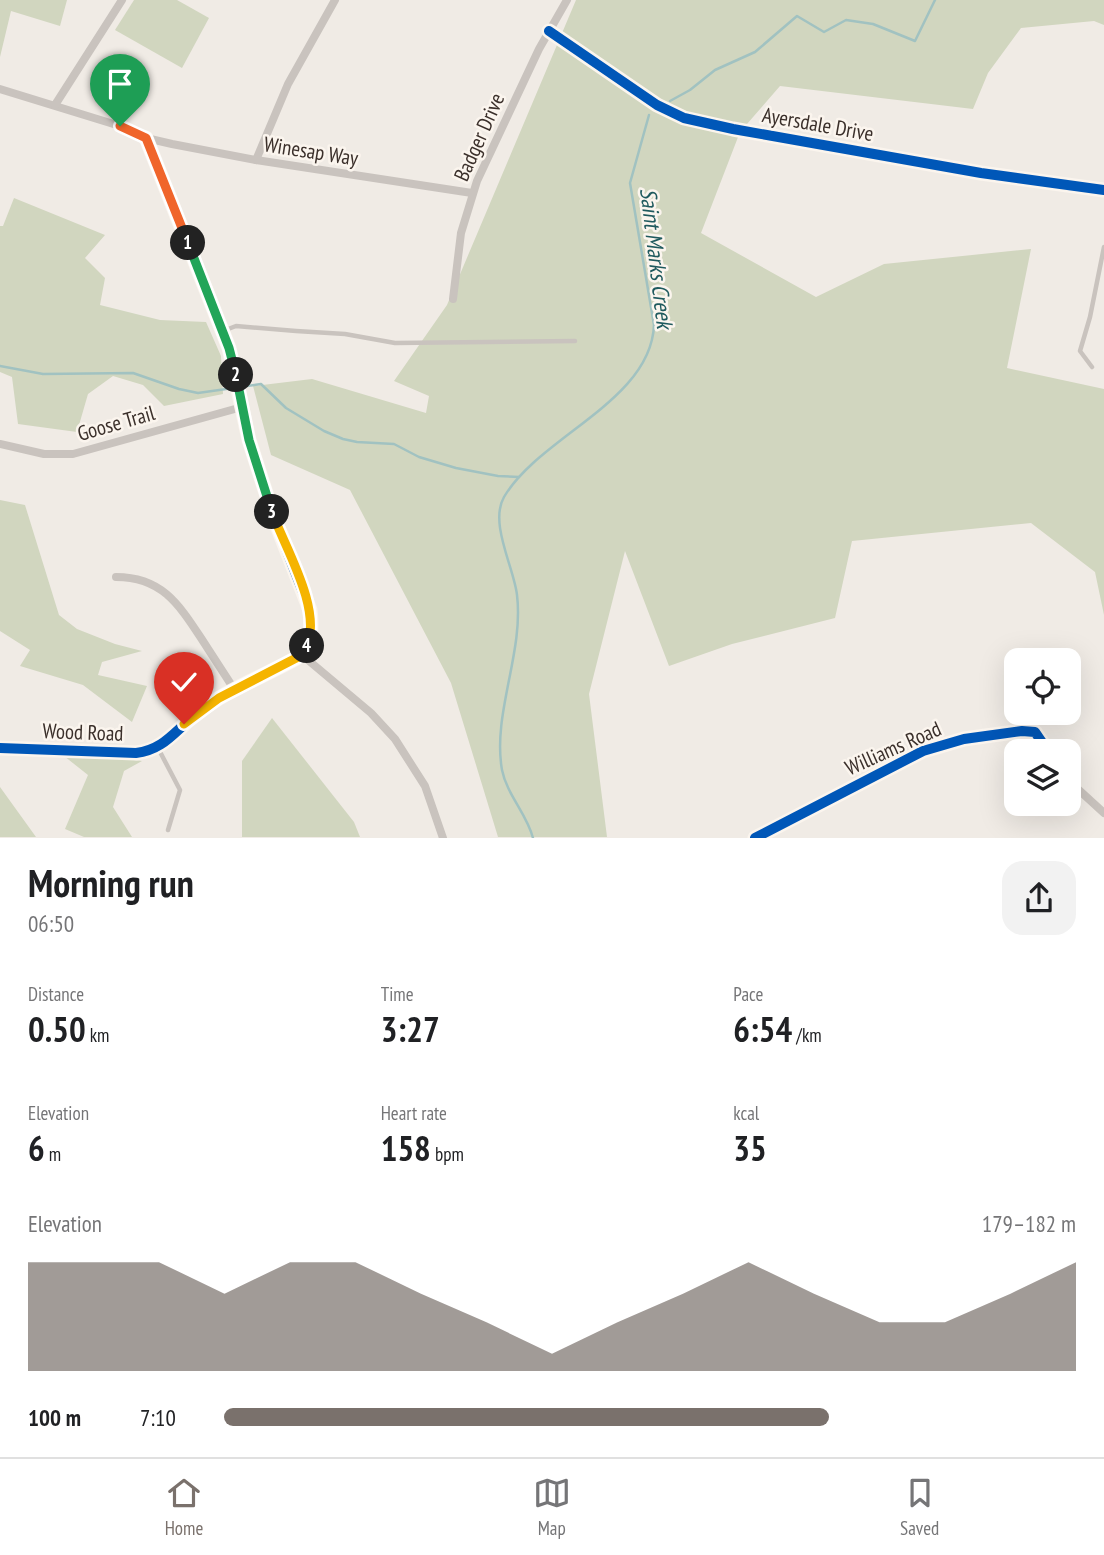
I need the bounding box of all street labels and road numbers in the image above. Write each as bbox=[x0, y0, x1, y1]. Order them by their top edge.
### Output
street label: Badger Drive bbox=[448, 89, 510, 185]
street label: Ayersdale Drive bbox=[760, 101, 876, 147]
street label: Winesap Way bbox=[262, 130, 360, 172]
street label: Goose Trail bbox=[74, 399, 158, 447]
street label: Williams Road bbox=[841, 715, 945, 781]
street label: Wood Road bbox=[42, 717, 124, 747]

